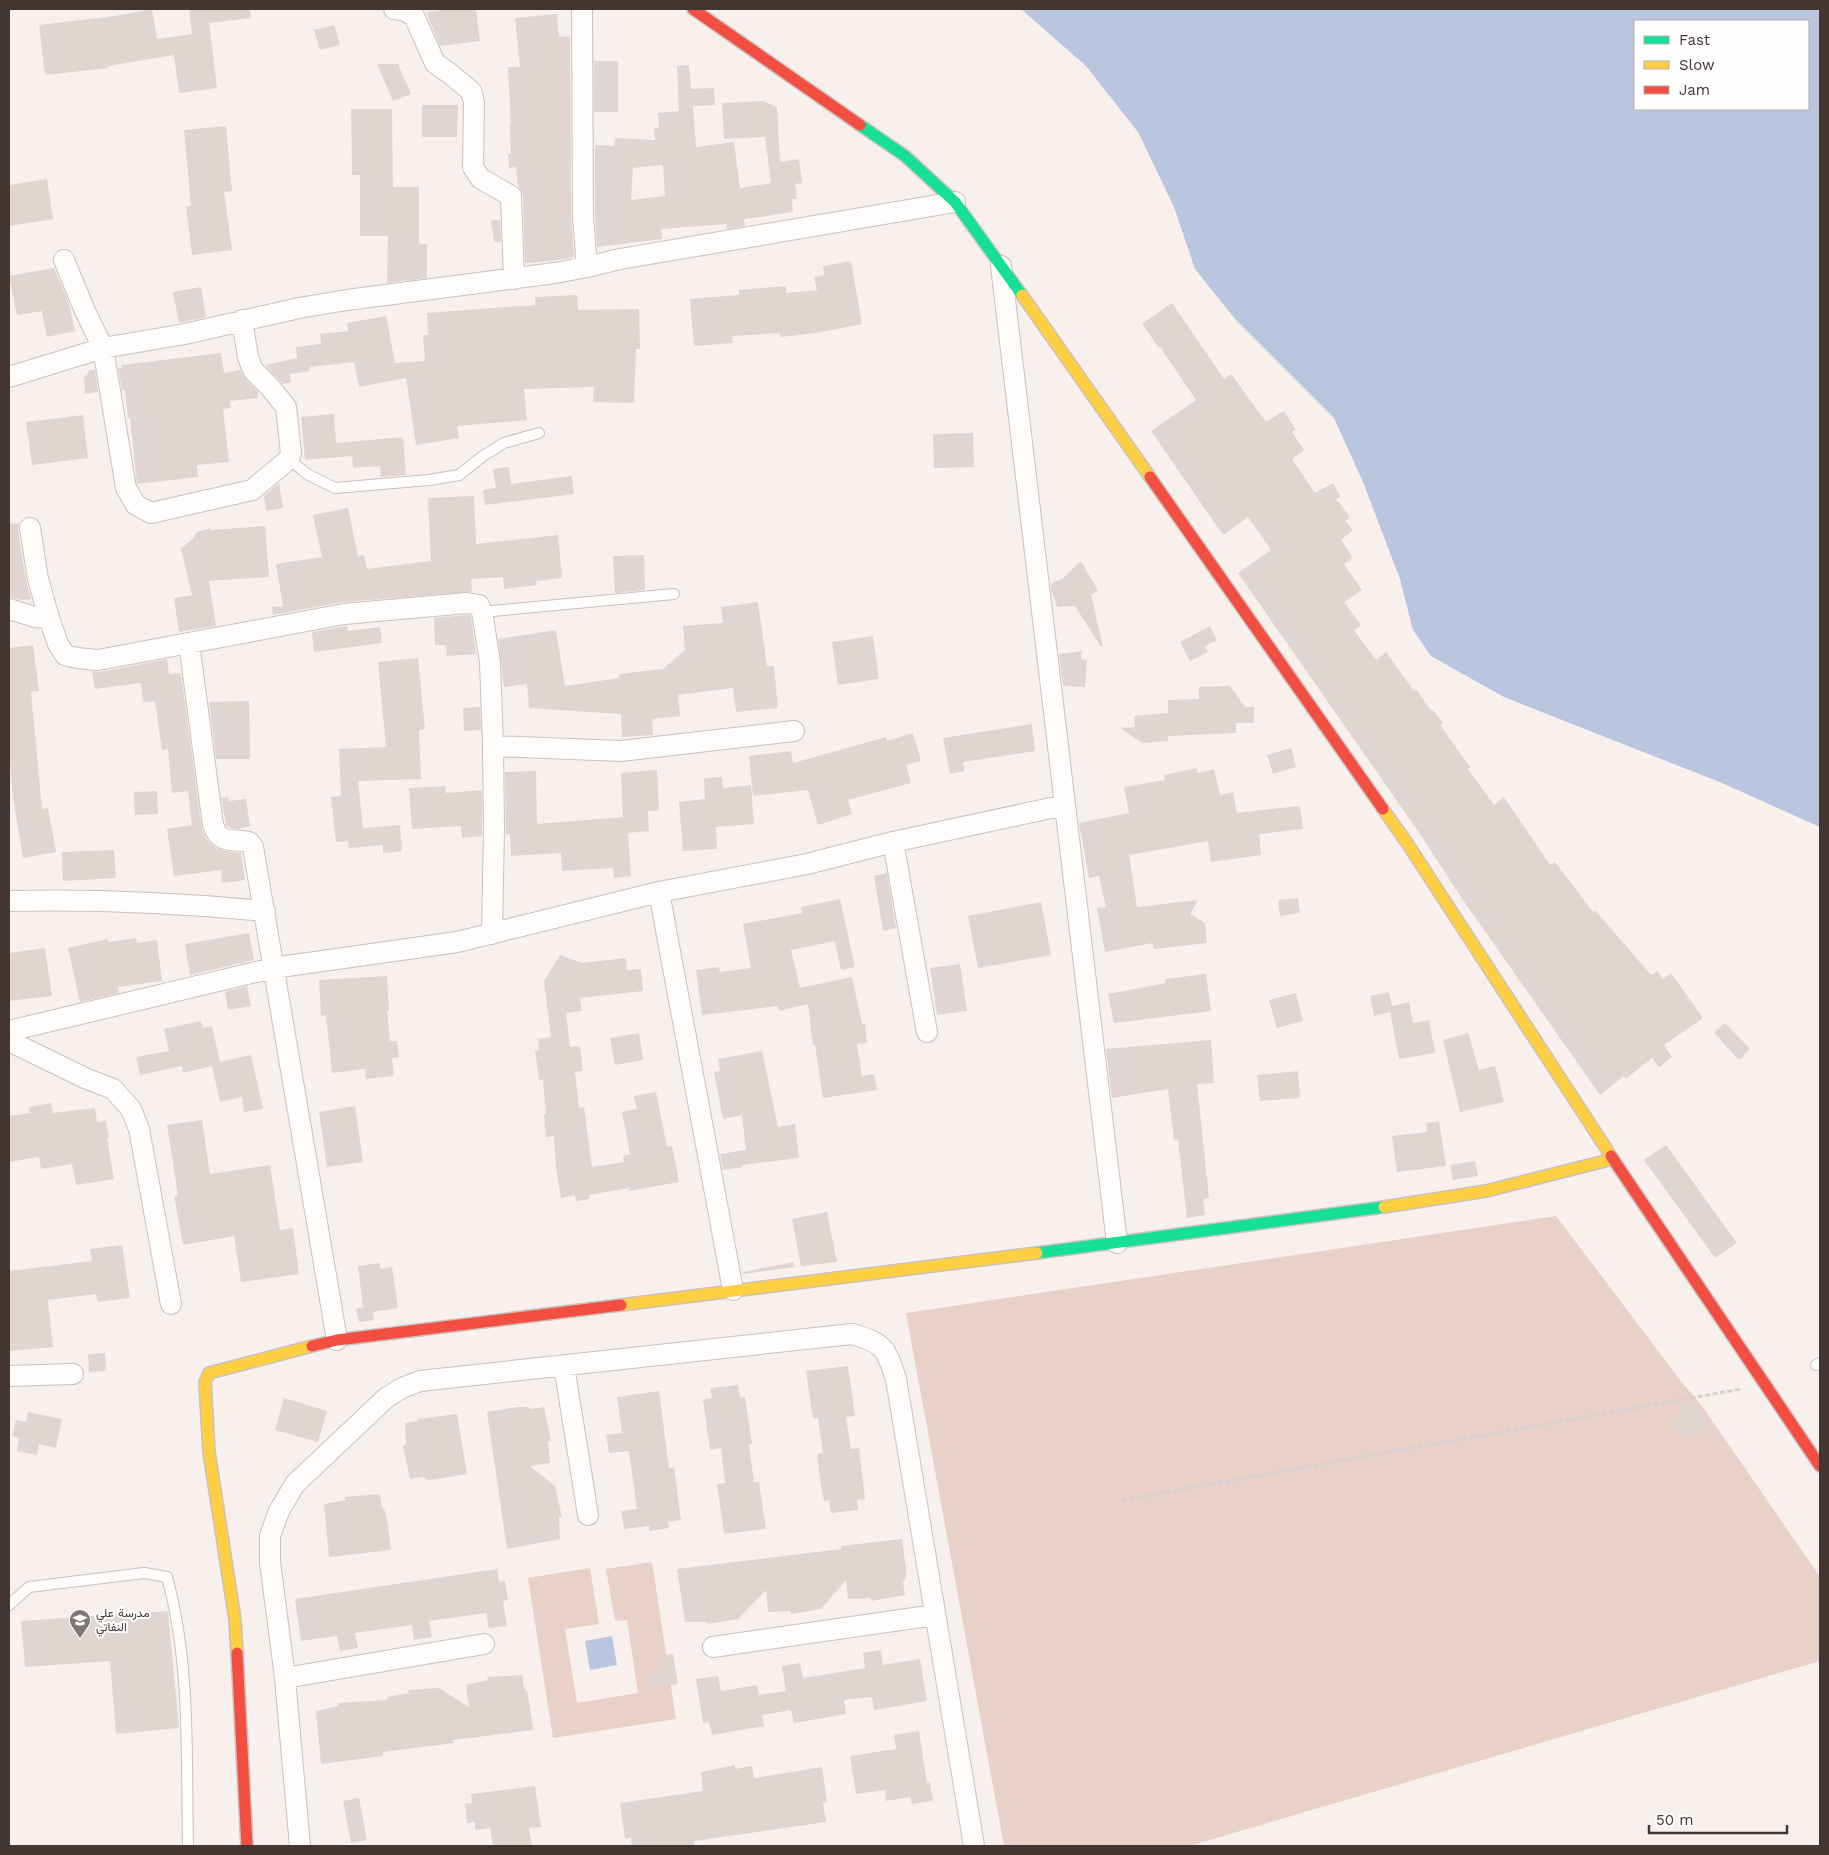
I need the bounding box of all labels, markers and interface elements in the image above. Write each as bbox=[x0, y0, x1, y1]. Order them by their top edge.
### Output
legend bbox=[1634, 20, 1809, 110]
text: Fast bbox=[1679, 31, 1711, 49]
text: Slow bbox=[1679, 56, 1715, 74]
text: Jam bbox=[1679, 81, 1710, 99]
place label: مدرسة علي النفاتي bbox=[96, 1606, 150, 1637]
school or university icon: مدرسة علي النفاتي bbox=[68, 1608, 92, 1639]
scale bar bbox=[1649, 1802, 1786, 1834]
text: 50 m bbox=[1656, 1811, 1693, 1829]

